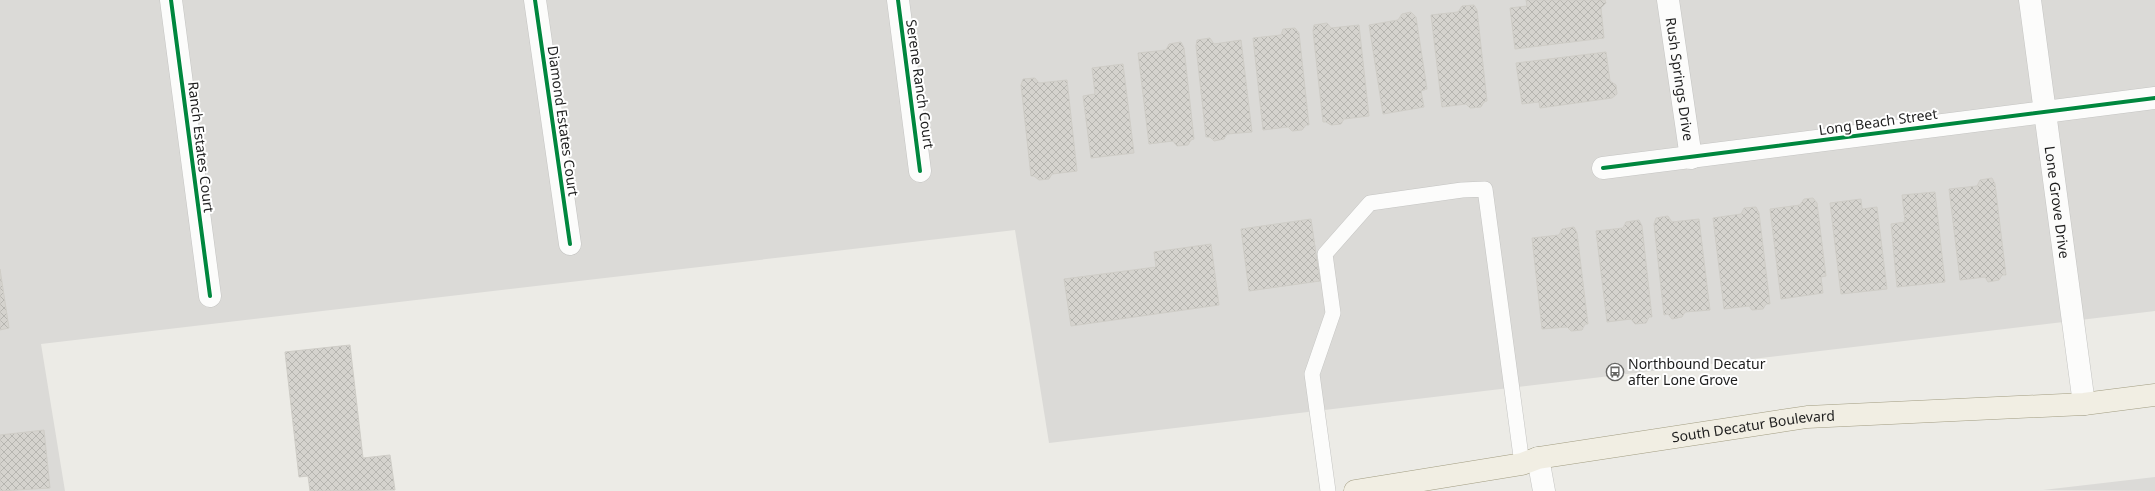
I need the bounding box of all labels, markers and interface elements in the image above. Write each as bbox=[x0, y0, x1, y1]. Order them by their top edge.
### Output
street label: Rush Springs Drive bbox=[1662, 16, 1698, 142]
street label: Serene Ranch Court bbox=[902, 18, 939, 150]
street label: Diamond Estates Court bbox=[544, 45, 583, 197]
street label: Ranch Estates Court bbox=[184, 80, 219, 213]
street label: Long Beach Street bbox=[1817, 104, 1939, 139]
street label: Lone Grove Drive bbox=[2041, 145, 2074, 260]
place label: Northbound Decatur after Lone Grove bbox=[1628, 354, 1766, 389]
bus stop icon: Northbound Decatur after Lone Grove bbox=[1605, 362, 1625, 382]
street label: South Decatur Boulevard bbox=[1670, 406, 1835, 446]

